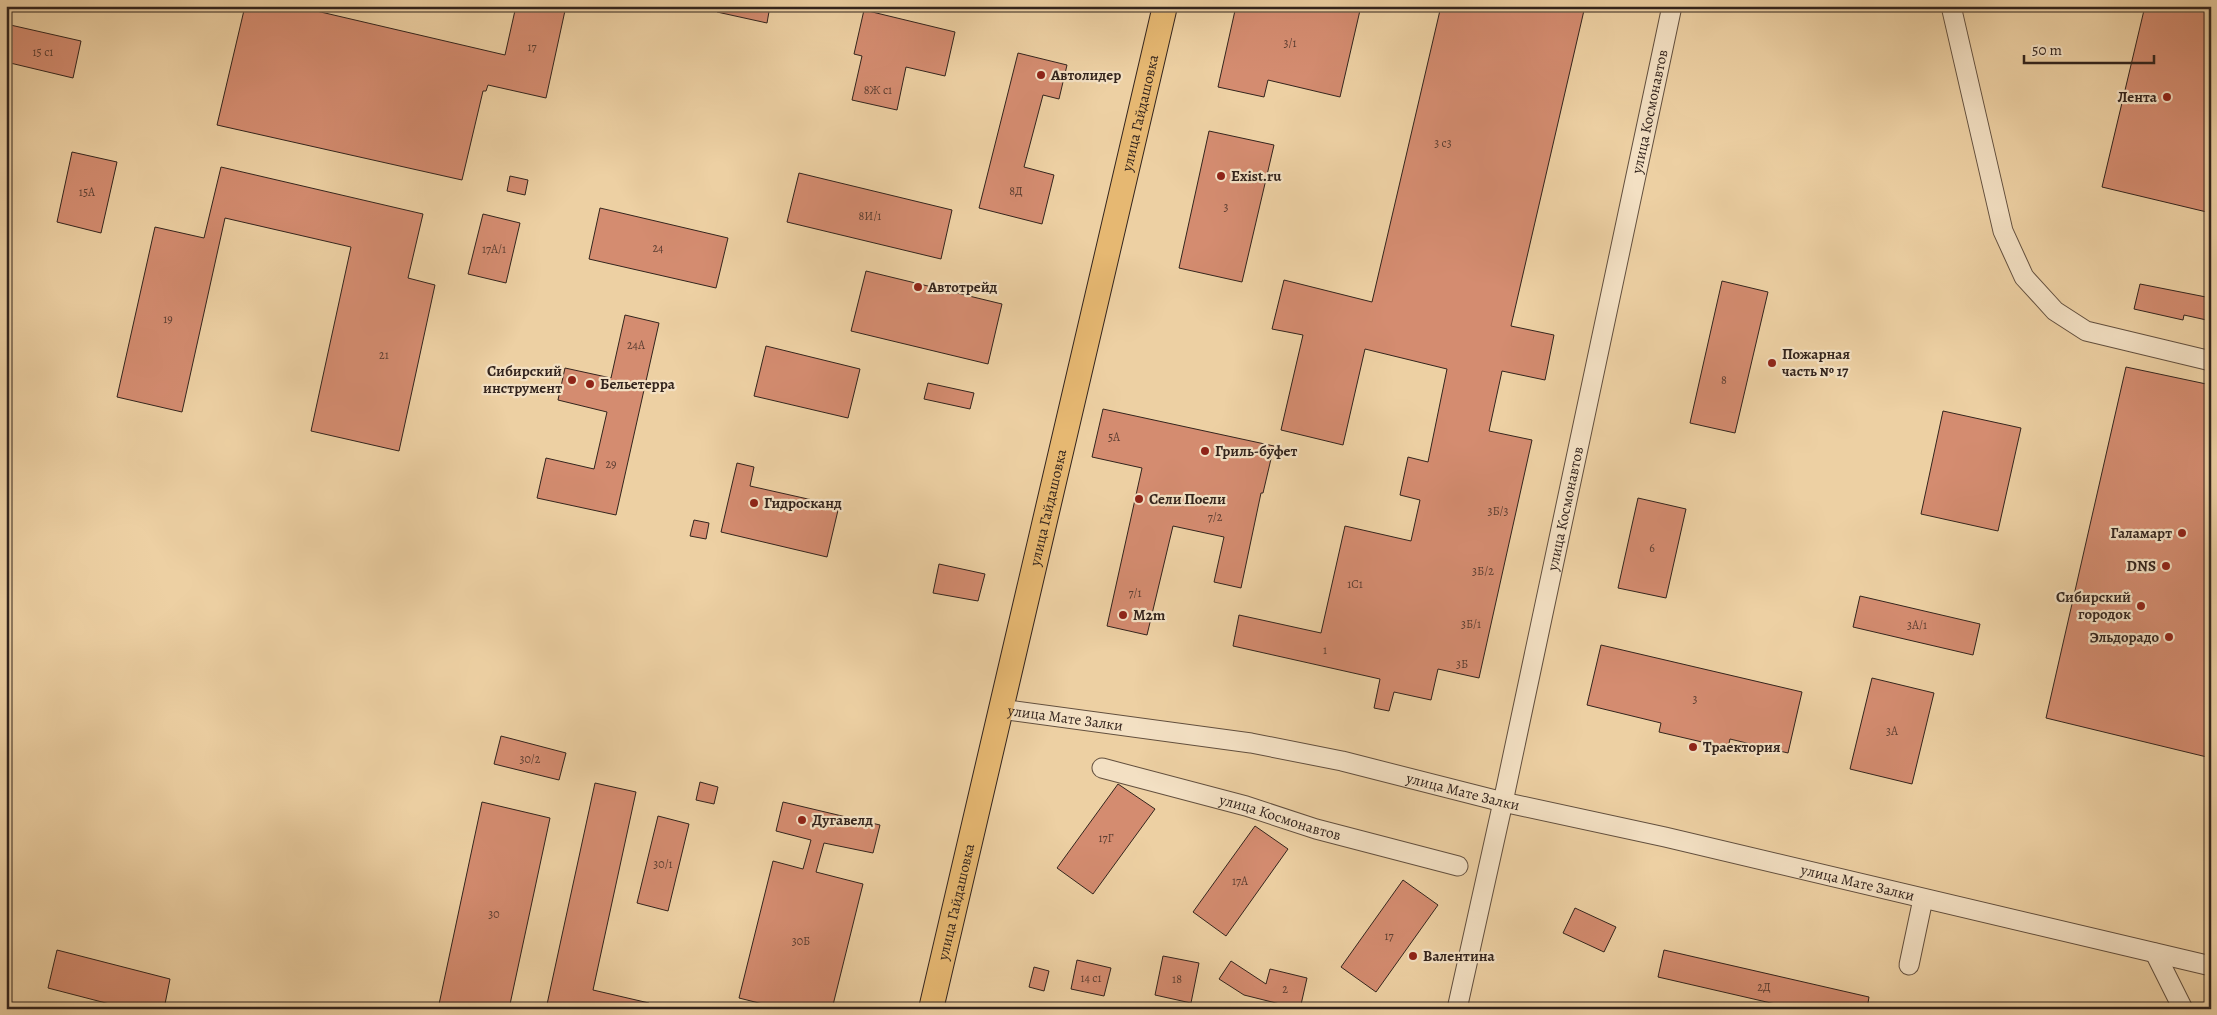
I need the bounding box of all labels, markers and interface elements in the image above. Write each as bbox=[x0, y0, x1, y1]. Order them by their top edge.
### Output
scale bar bbox=[2024, 32, 2154, 64]
house number: 3/1 bbox=[1283, 35, 1297, 51]
house number: 17 bbox=[527, 39, 538, 55]
text: 50 m bbox=[2032, 40, 2062, 60]
house number: 15 с1 bbox=[33, 44, 53, 60]
street label: улица Космонавтов bbox=[1626, 48, 1673, 176]
street label: улица Гайдашовка bbox=[1117, 53, 1163, 174]
place label: Автолидер bbox=[1050, 65, 1121, 85]
marker: Автолидер bbox=[1035, 69, 1047, 81]
house number: 8Ж с1 bbox=[864, 82, 892, 98]
place label: Лента bbox=[2117, 87, 2158, 107]
marker: Лента bbox=[2161, 91, 2173, 103]
house number: 3 с3 bbox=[1434, 135, 1452, 151]
place label: Exist.ru bbox=[1231, 166, 1282, 186]
marker: Exist.ru bbox=[1215, 170, 1227, 182]
house number: 8Д bbox=[1009, 183, 1023, 199]
house number: 15А bbox=[79, 184, 96, 200]
house number: 3 bbox=[1224, 199, 1229, 215]
house number: 8И/1 bbox=[859, 208, 881, 224]
house number: 24 bbox=[652, 240, 664, 256]
house number: 17А/1 bbox=[482, 241, 506, 257]
place label: Автотрейд bbox=[927, 277, 998, 297]
marker: Автотрейд bbox=[912, 281, 924, 293]
house number: 19 bbox=[163, 311, 173, 327]
house number: 24А bbox=[627, 337, 646, 353]
place label: Пожарная часть № 17 bbox=[1782, 344, 1850, 381]
house number: 21 bbox=[379, 347, 389, 363]
marker: Пожарная часть № 17 bbox=[1766, 357, 1778, 369]
place label: Сибирский инструмент bbox=[483, 361, 562, 398]
house number: 8 bbox=[1721, 372, 1727, 388]
marker: Сибирский инструмент bbox=[566, 374, 578, 386]
place label: Бельетерра bbox=[600, 374, 676, 394]
marker: Бельетерра bbox=[584, 378, 596, 390]
house number: 5А bbox=[1108, 429, 1121, 445]
place label: Гриль-буфет bbox=[1215, 441, 1297, 461]
marker: Гриль-буфет bbox=[1199, 445, 1211, 457]
street label: улица Космонавтов bbox=[1542, 445, 1588, 573]
street label: улица Гайдашовка bbox=[1024, 447, 1071, 569]
house number: 29 bbox=[605, 456, 617, 472]
place label: Сели Поели bbox=[1149, 489, 1226, 509]
place label: Гидросканд bbox=[764, 493, 842, 513]
marker: Сели Поели bbox=[1133, 493, 1145, 505]
marker: Гидросканд bbox=[748, 497, 760, 509]
house number: 3Б/3 bbox=[1487, 503, 1509, 519]
house number: 7/2 bbox=[1208, 509, 1223, 525]
place label: Галамарт bbox=[2111, 523, 2172, 543]
marker: Галамарт bbox=[2176, 527, 2188, 539]
house number: 6 bbox=[1649, 540, 1655, 556]
place label: DNS bbox=[2127, 556, 2156, 576]
marker: DNS bbox=[2160, 560, 2172, 572]
house number: 3Б/2 bbox=[1472, 563, 1494, 579]
house number: 1С1 bbox=[1347, 576, 1363, 592]
house number: 7/1 bbox=[1128, 585, 1142, 601]
place label: Сибирский городок bbox=[2056, 587, 2131, 624]
marker: Сибирский городок bbox=[2135, 600, 2147, 612]
place label: М2m bbox=[1133, 605, 1166, 625]
marker: М2m bbox=[1117, 609, 1129, 621]
house number: 3Б/1 bbox=[1461, 616, 1481, 632]
house number: 3А/1 bbox=[1907, 617, 1927, 633]
place label: Эльдорадо bbox=[2089, 627, 2159, 647]
marker: Эльдорадо bbox=[2163, 631, 2175, 643]
house number: 1 bbox=[1323, 642, 1327, 658]
house number: 3Б bbox=[1456, 656, 1468, 672]
house number: 3 bbox=[1693, 691, 1698, 707]
street label: улица Мате Залки bbox=[1005, 700, 1125, 736]
house number: 3А bbox=[1886, 723, 1899, 739]
place label: Траектория bbox=[1703, 737, 1781, 757]
marker: Траектория bbox=[1687, 741, 1699, 753]
house number: 30/2 bbox=[519, 751, 541, 767]
street label: улица Мате Залки bbox=[1403, 768, 1522, 815]
street label: улица Космонавтов bbox=[1216, 789, 1343, 845]
place label: Дугавелд bbox=[812, 810, 873, 830]
marker: Дугавелд bbox=[796, 814, 808, 826]
house number: 17Г bbox=[1098, 830, 1114, 846]
street label: улица Гайдашовка bbox=[932, 841, 979, 963]
house number: 30/1 bbox=[653, 856, 673, 872]
street label: улица Мате Залки bbox=[1798, 859, 1917, 906]
house number: 17А bbox=[1232, 873, 1249, 889]
house number: 30 bbox=[488, 906, 500, 922]
house number: 17 bbox=[1384, 928, 1395, 944]
house number: 30Б bbox=[792, 933, 810, 949]
place label: Валентина bbox=[1423, 946, 1496, 966]
marker: Валентина bbox=[1407, 950, 1419, 962]
house number: 14 с1 bbox=[1080, 970, 1102, 986]
house number: 18 bbox=[1172, 971, 1182, 987]
house number: 2Д bbox=[1757, 979, 1771, 995]
house number: 2 bbox=[1282, 981, 1288, 997]

